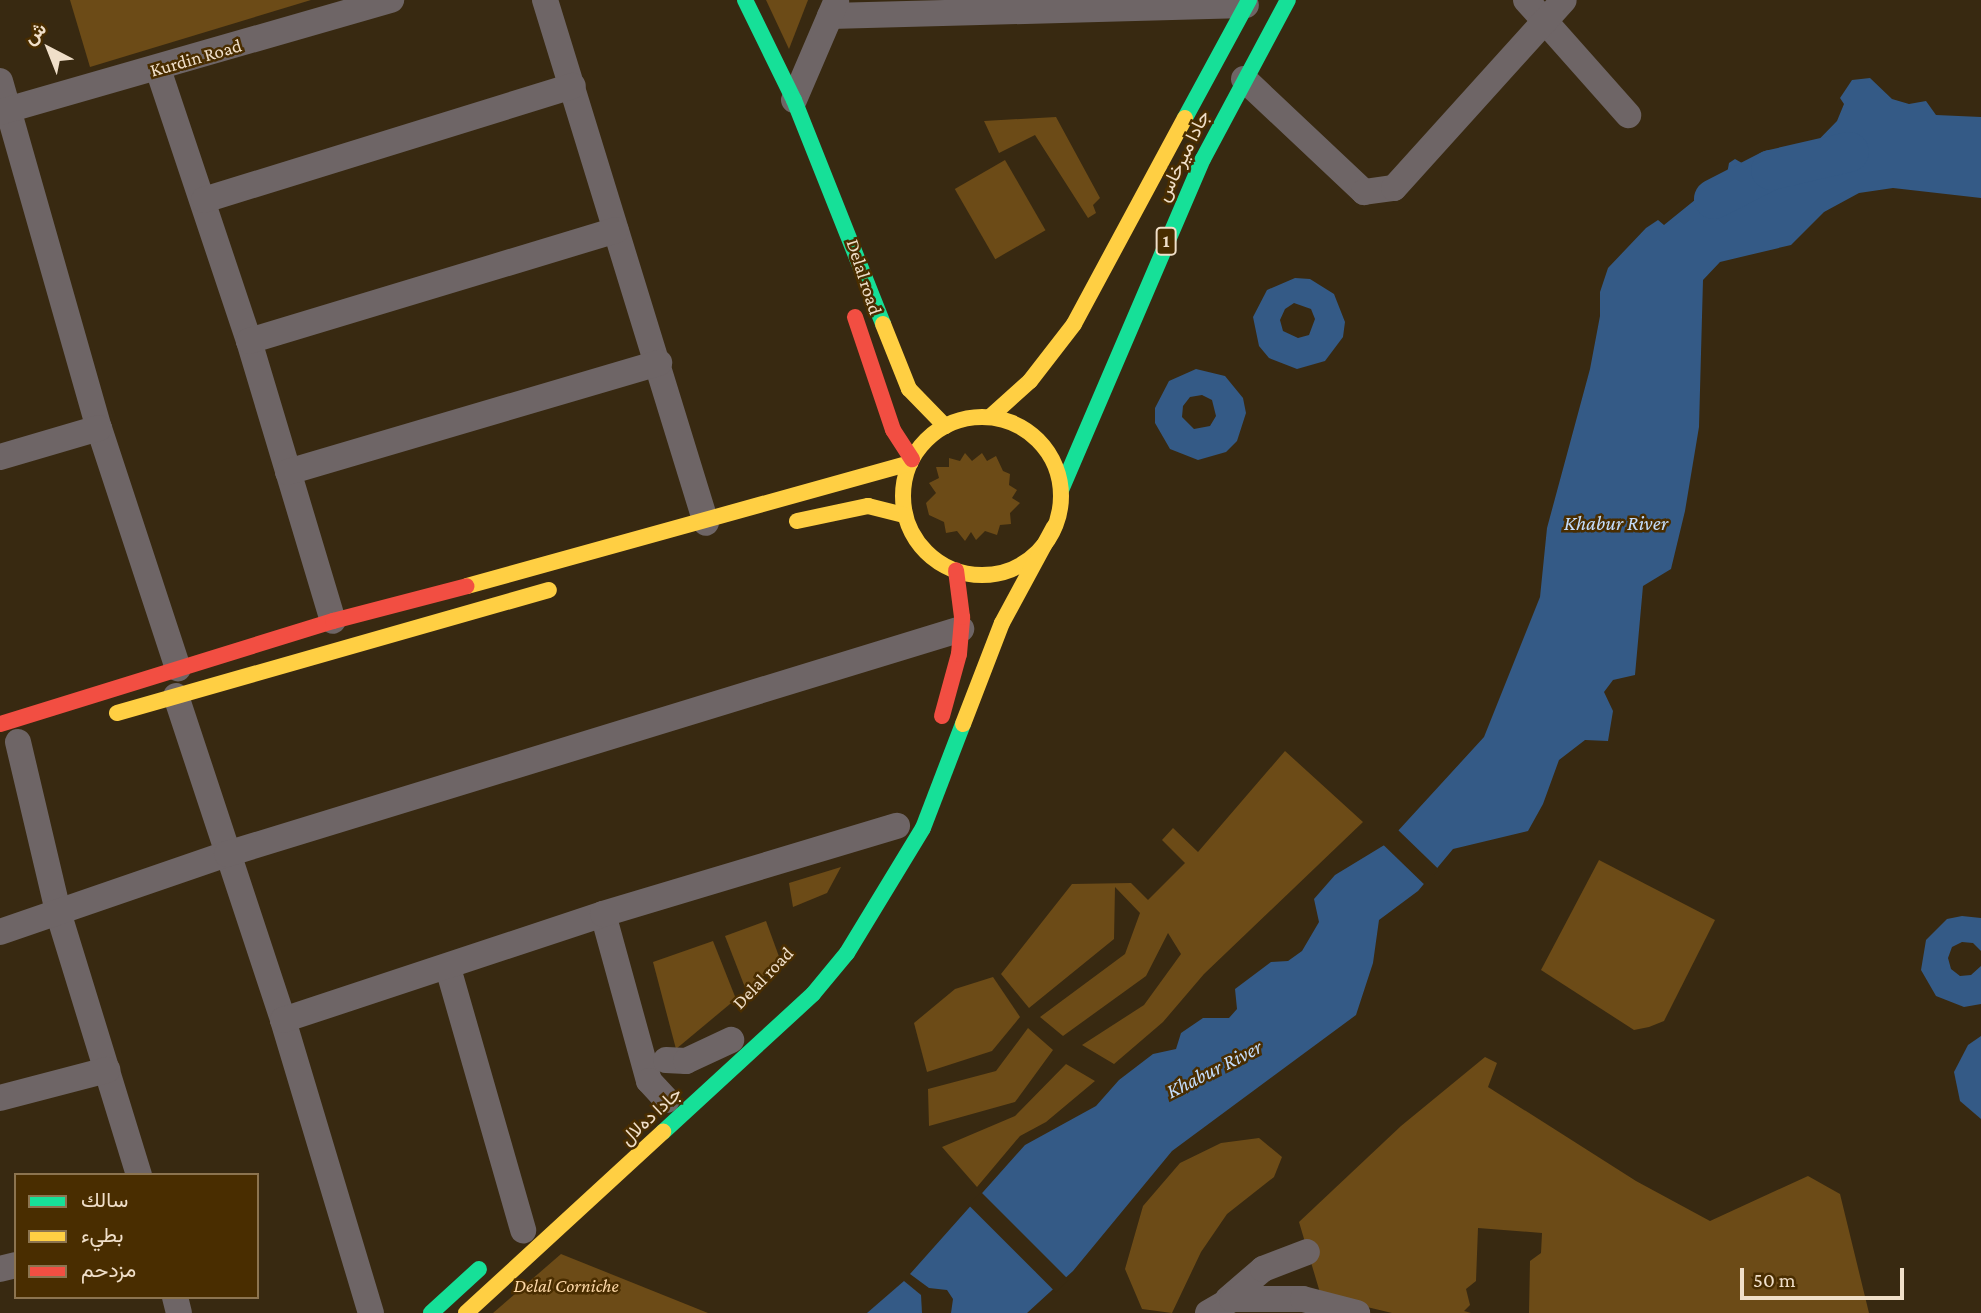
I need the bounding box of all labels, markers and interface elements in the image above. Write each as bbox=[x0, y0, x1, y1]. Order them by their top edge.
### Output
north arrow bbox=[14, 14, 84, 84]
text: ش bbox=[19, 18, 50, 48]
street label: Kurdin Road bbox=[148, 34, 244, 82]
street label: جادا ميرخاس bbox=[1151, 107, 1215, 205]
road number: 1 bbox=[1156, 227, 1176, 256]
street label: Delal road bbox=[841, 236, 887, 318]
water label: Khabur River bbox=[1564, 510, 1668, 536]
street label: Delal road bbox=[728, 942, 798, 1014]
water label: Khabur River bbox=[1162, 1034, 1266, 1104]
street label: جادا دەلال bbox=[616, 1082, 686, 1150]
legend bbox=[14, 1173, 259, 1299]
text: سالك bbox=[81, 1188, 128, 1212]
text: بطيء bbox=[81, 1223, 124, 1247]
scale bar bbox=[1743, 1254, 1908, 1298]
text: مزدحم bbox=[81, 1258, 136, 1282]
text: 50 m bbox=[1753, 1268, 1796, 1292]
park label: Delal Corniche bbox=[513, 1275, 619, 1297]

